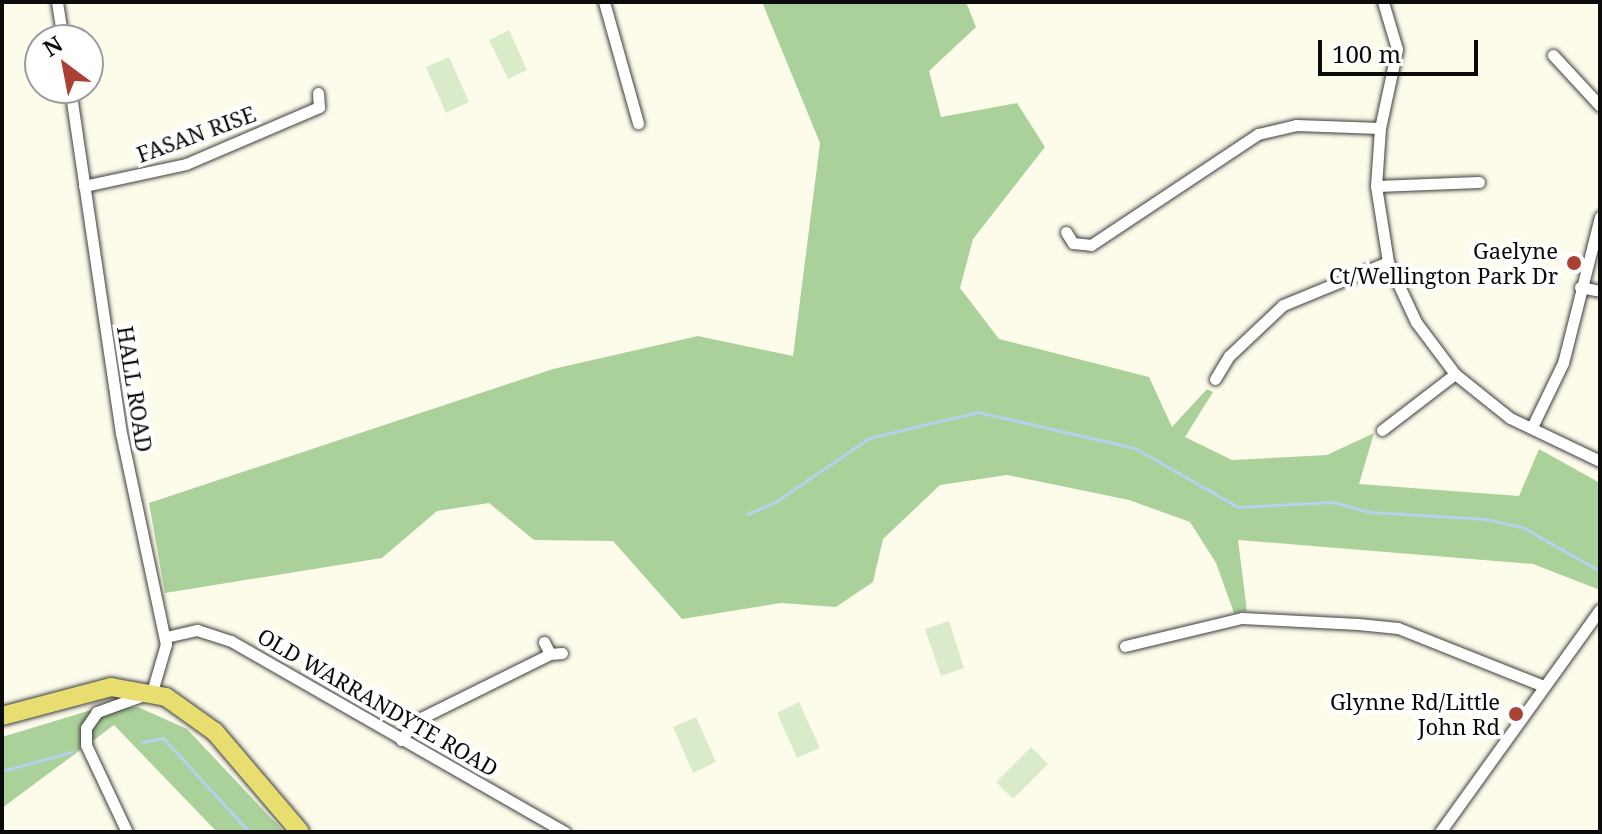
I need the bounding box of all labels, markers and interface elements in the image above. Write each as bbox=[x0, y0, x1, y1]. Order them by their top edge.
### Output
north arrow bbox=[24, 24, 104, 104]
scale bar bbox=[1322, 24, 1482, 74]
text: N bbox=[37, 28, 68, 63]
text: 100 m bbox=[1332, 37, 1401, 70]
street label: FASAN RISE bbox=[133, 100, 259, 168]
place label: Gaelyne Ct/Wellington Park Dr bbox=[1329, 237, 1558, 288]
marker: Gaelyne Ct/Wellington Park Dr bbox=[1565, 254, 1583, 272]
street label: HALL ROAD bbox=[112, 324, 158, 454]
street label: OLD WARRANDYTE ROAD bbox=[253, 622, 503, 782]
place label: Glynne Rd/Little John Rd bbox=[1330, 688, 1500, 740]
marker: Glynne Rd/Little John Rd bbox=[1507, 705, 1525, 723]

